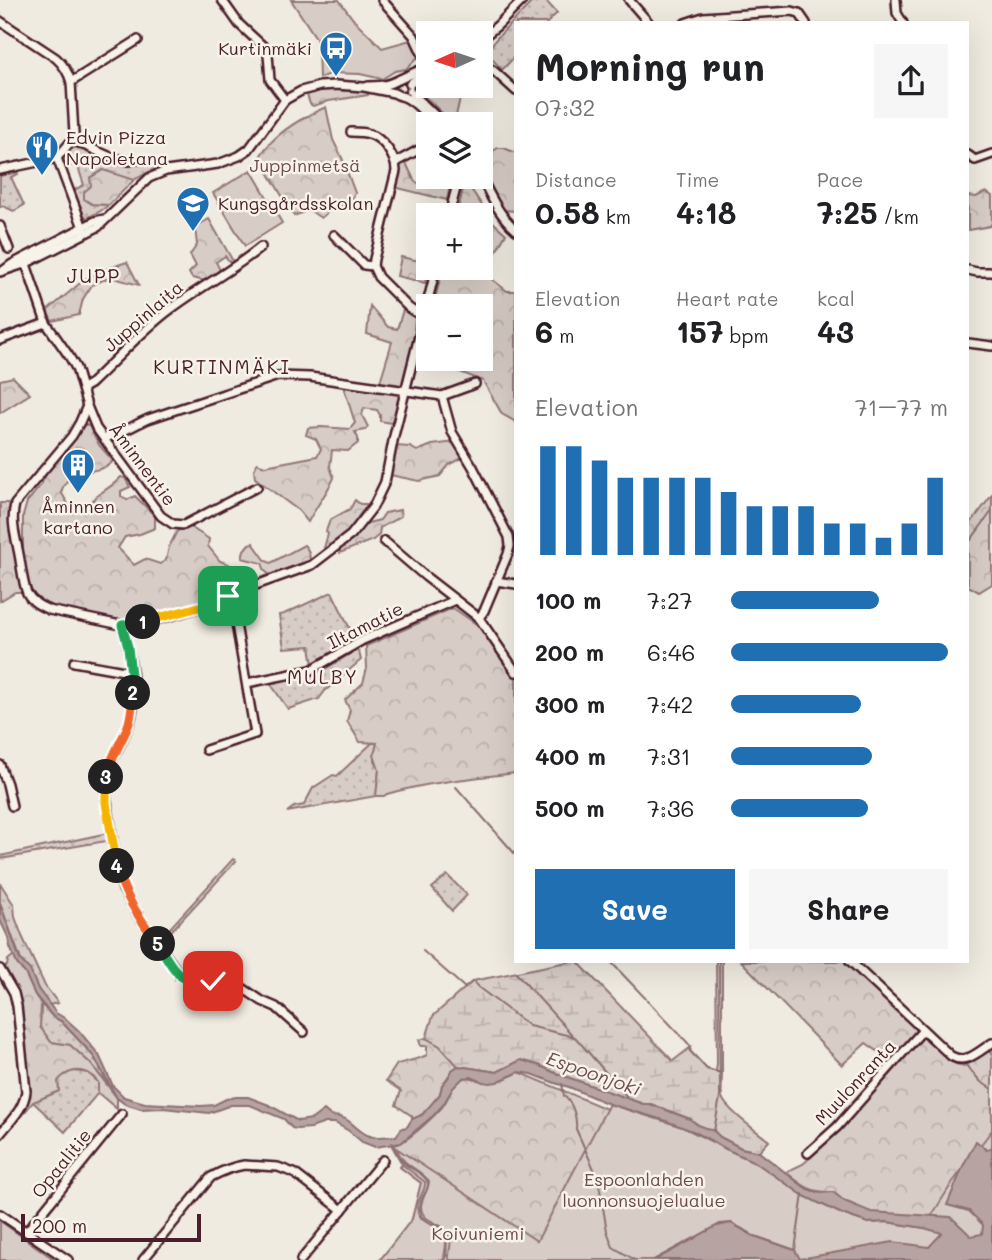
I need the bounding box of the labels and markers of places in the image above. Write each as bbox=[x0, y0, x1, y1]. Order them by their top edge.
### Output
bus stop icon: Kurtinmäki bbox=[317, 29, 355, 78]
place label: Kurtinmäki bbox=[218, 36, 312, 60]
place label: Edvin Pizza Napoletana bbox=[66, 125, 168, 170]
restaurant icon: Edvin Pizza Napoletana bbox=[23, 128, 61, 177]
school or university icon: Kungsgårdsskolan bbox=[174, 184, 212, 233]
place label: Kungsgårdsskolan bbox=[218, 191, 373, 215]
building icon: Åminnen kartano bbox=[59, 446, 97, 495]
place label: Åminnen kartano bbox=[41, 494, 115, 539]
pin bbox=[198, 566, 258, 626]
pin: 1 bbox=[125, 604, 160, 640]
pin: 2 bbox=[116, 676, 150, 710]
pin: 3 bbox=[88, 760, 124, 794]
pin: 4 bbox=[100, 848, 134, 884]
pin: 5 bbox=[140, 926, 176, 962]
pin bbox=[183, 951, 243, 1011]

